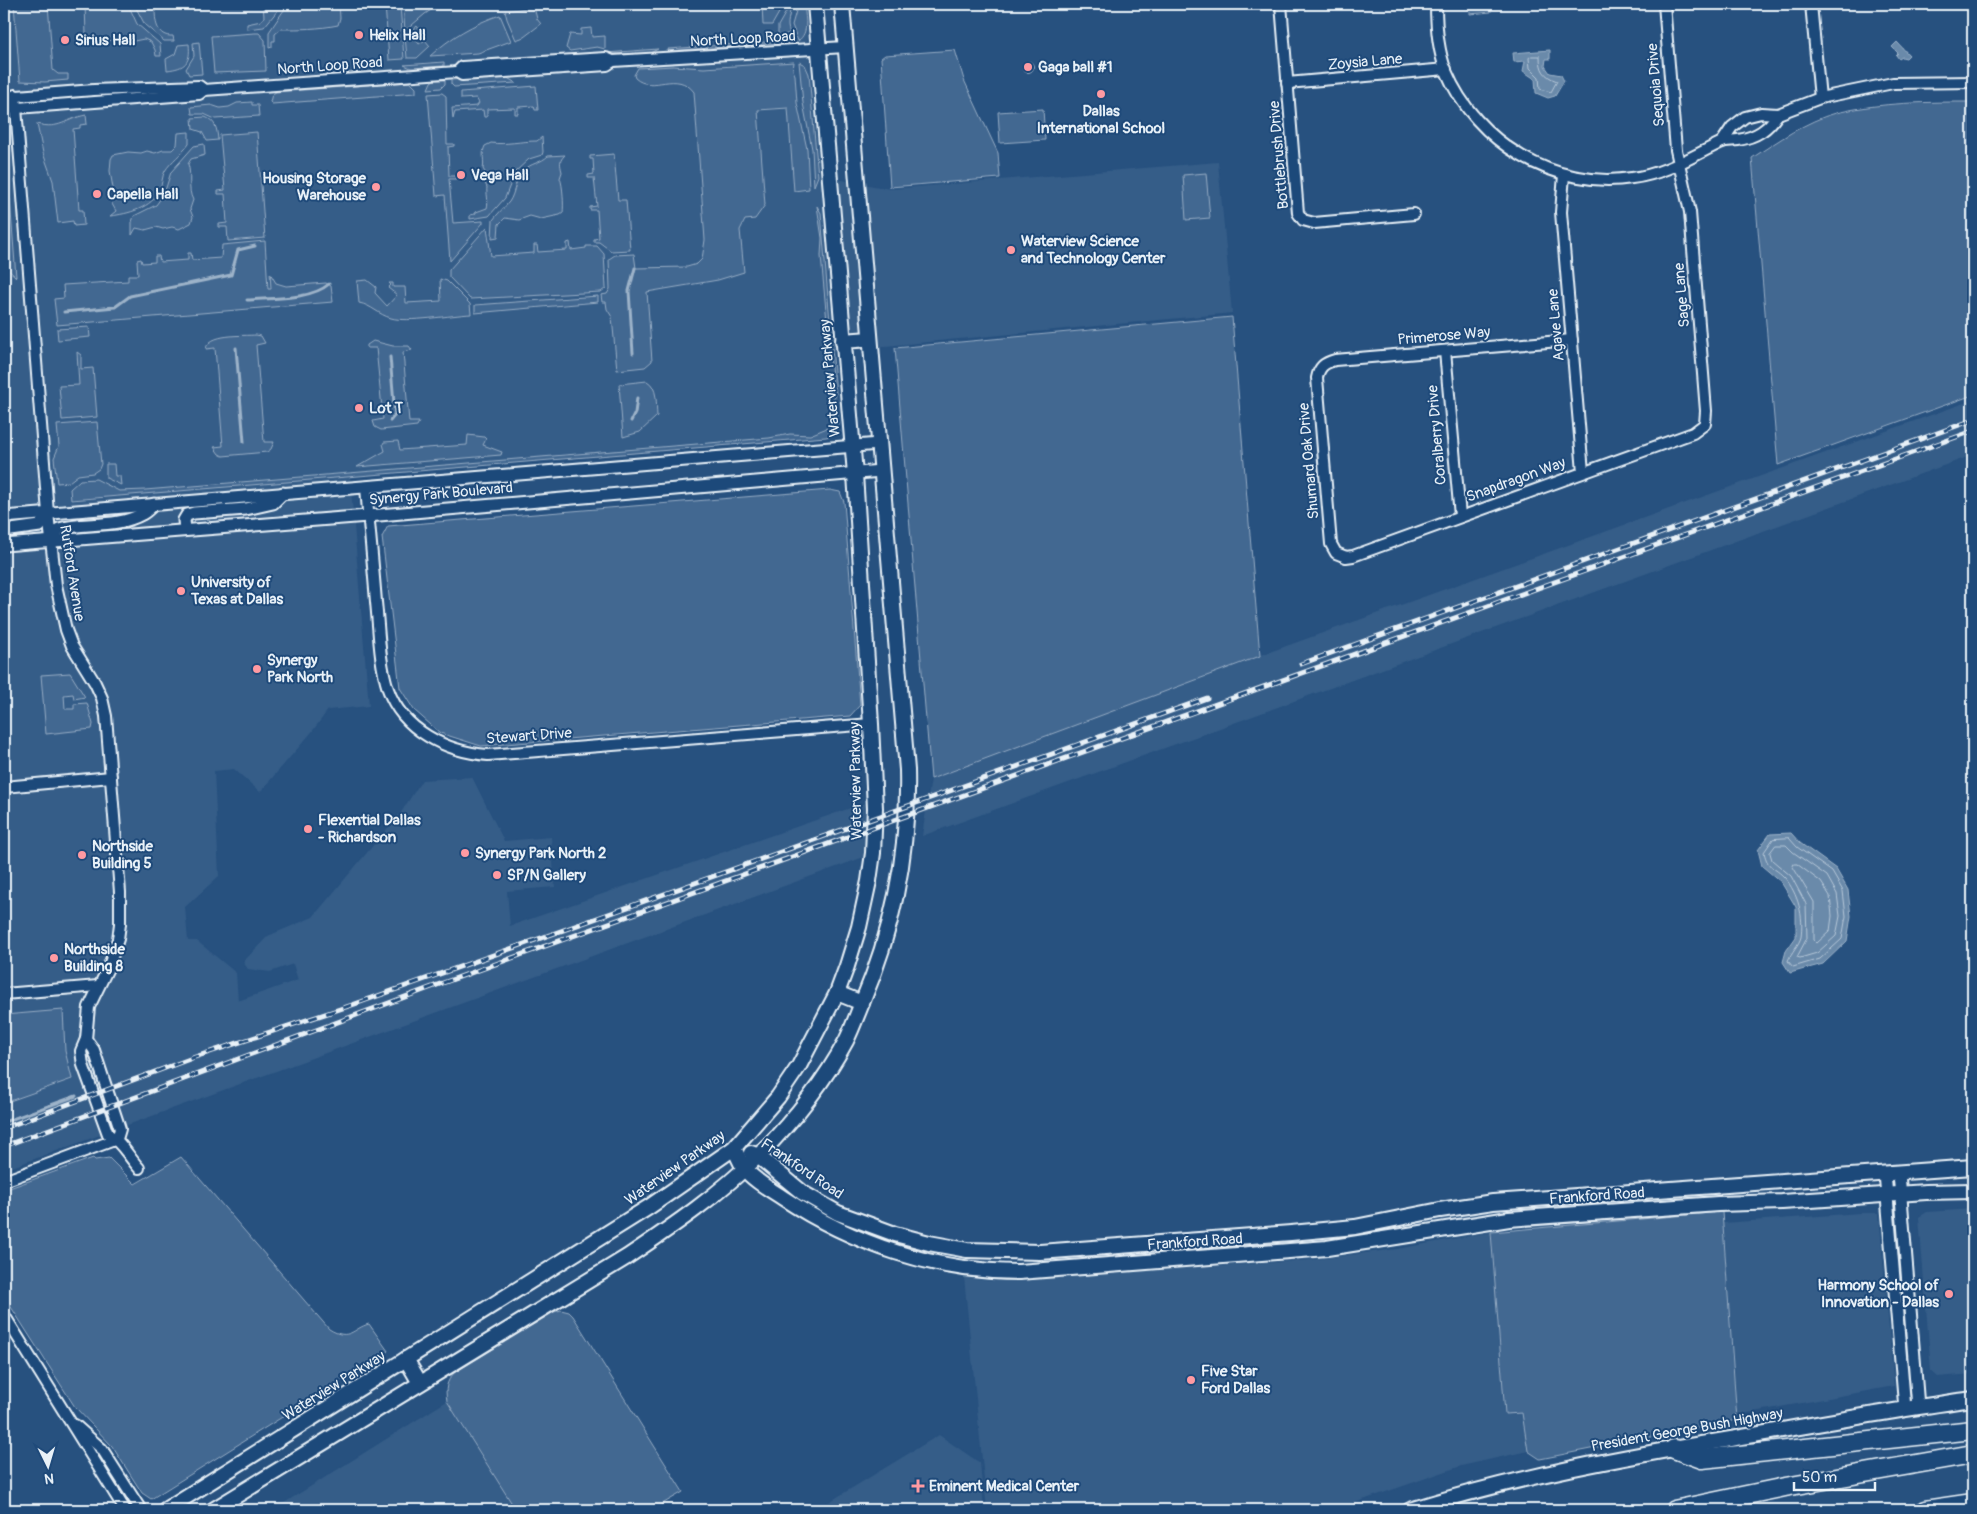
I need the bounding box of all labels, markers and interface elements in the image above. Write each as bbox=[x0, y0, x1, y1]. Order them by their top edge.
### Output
place label: Helix Hall bbox=[369, 26, 426, 45]
street label: North Loop Road bbox=[690, 27, 796, 51]
marker: Helix Hall bbox=[353, 29, 365, 41]
place label: Sirius Hall bbox=[75, 31, 136, 50]
marker: Sirius Hall bbox=[59, 34, 71, 46]
street label: Sequoia Drive bbox=[1643, 42, 1669, 128]
street label: Zoysia Lane bbox=[1327, 49, 1404, 75]
street label: North Loop Road bbox=[276, 53, 384, 79]
place label: Gaga ball #1 bbox=[1038, 58, 1113, 77]
marker: Gaga ball #1 bbox=[1022, 61, 1034, 73]
marker: Dallas International School bbox=[1095, 88, 1107, 100]
street label: Bottlebrush Drive bbox=[1265, 99, 1293, 210]
place label: Dallas International School bbox=[1037, 102, 1165, 138]
place label: Vega Hall bbox=[471, 166, 529, 185]
place label: Housing Storage Warehouse bbox=[262, 169, 367, 205]
marker: Vega Hall bbox=[455, 169, 467, 181]
marker: Housing Storage Warehouse bbox=[370, 181, 382, 193]
place label: Capella Hall bbox=[107, 185, 179, 204]
marker: Capella Hall bbox=[91, 188, 103, 200]
place label: Waterview Science and Technology Center bbox=[1021, 232, 1166, 268]
marker: Waterview Science and Technology Center bbox=[1005, 244, 1017, 256]
street label: Sage Lane bbox=[1670, 261, 1694, 328]
street label: Agave Lane bbox=[1543, 287, 1569, 362]
street label: Waterview Parkway bbox=[815, 318, 845, 438]
street label: Primerose Way bbox=[1397, 322, 1492, 350]
street label: Coralberry Drive bbox=[1423, 384, 1451, 486]
place label: Lot T bbox=[369, 399, 404, 418]
street label: Shumard Oak Drive bbox=[1294, 401, 1324, 520]
marker: Lot T bbox=[353, 402, 365, 414]
street label: Snapdragon Way bbox=[1464, 453, 1569, 507]
street label: Synergy Park Boulevard bbox=[368, 478, 514, 510]
street label: Rutford Avenue bbox=[55, 523, 89, 623]
place label: University of Texas at Dallas bbox=[190, 573, 284, 609]
marker: University of Texas at Dallas bbox=[175, 585, 187, 597]
place label: Synergy Park North bbox=[267, 651, 333, 687]
marker: Synergy Park North bbox=[251, 663, 263, 675]
street label: Waterview Parkway bbox=[845, 721, 867, 840]
street label: Stewart Drive bbox=[485, 723, 573, 748]
place label: Flexential Dallas - Richardson bbox=[318, 811, 421, 847]
marker: Flexential Dallas - Richardson bbox=[302, 823, 314, 835]
place label: Northside Building 5 bbox=[92, 837, 154, 873]
place label: Synergy Park North 2 bbox=[475, 844, 606, 863]
marker: Synergy Park North 2 bbox=[459, 847, 471, 859]
marker: Northside Building 5 bbox=[76, 849, 88, 861]
place label: SP/N Gallery bbox=[507, 866, 587, 885]
marker: SP/N Gallery bbox=[491, 869, 503, 881]
place label: Northside Building 8 bbox=[64, 940, 126, 976]
marker: Northside Building 8 bbox=[48, 952, 60, 964]
street label: Waterview Parkway bbox=[621, 1126, 729, 1210]
street label: Frankford Road bbox=[757, 1134, 847, 1204]
street label: Frankford Road bbox=[1549, 1183, 1645, 1209]
street label: Frankford Road bbox=[1147, 1229, 1243, 1255]
place label: Harmony School of Innovation - Dallas bbox=[1818, 1276, 1940, 1312]
marker: Harmony School of Innovation - Dallas bbox=[1943, 1288, 1955, 1300]
street label: Waterview Parkway bbox=[279, 1346, 390, 1425]
place label: Five Star Ford Dallas bbox=[1201, 1362, 1270, 1398]
marker: Five Star Ford Dallas bbox=[1185, 1374, 1197, 1386]
street label: President George Bush Highway bbox=[1590, 1404, 1785, 1456]
north arrow bbox=[22, 1442, 72, 1492]
scale bar bbox=[1794, 1459, 1876, 1491]
text: 50 m bbox=[1802, 1468, 1837, 1487]
text: N bbox=[44, 1470, 55, 1487]
place label: Eminent Medical Center bbox=[929, 1477, 1080, 1496]
marker: Eminent Medical Center bbox=[911, 1479, 925, 1493]

